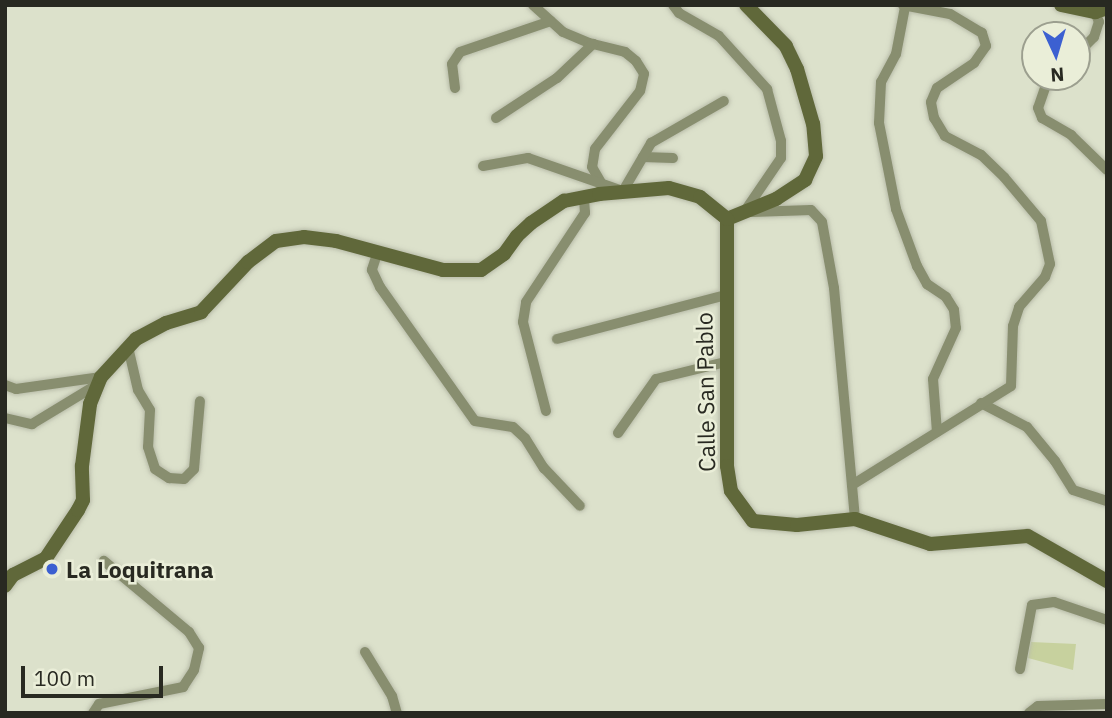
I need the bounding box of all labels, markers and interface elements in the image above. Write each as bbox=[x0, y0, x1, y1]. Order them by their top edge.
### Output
north arrow bbox=[1021, 21, 1091, 91]
text: N bbox=[1050, 63, 1065, 87]
street label: Calle San Pablo bbox=[690, 312, 720, 472]
place label: La Loquitrana bbox=[66, 555, 214, 583]
marker: La Loquitrana bbox=[44, 561, 60, 577]
scale bar bbox=[24, 652, 166, 696]
text: 100 m bbox=[34, 664, 95, 692]

